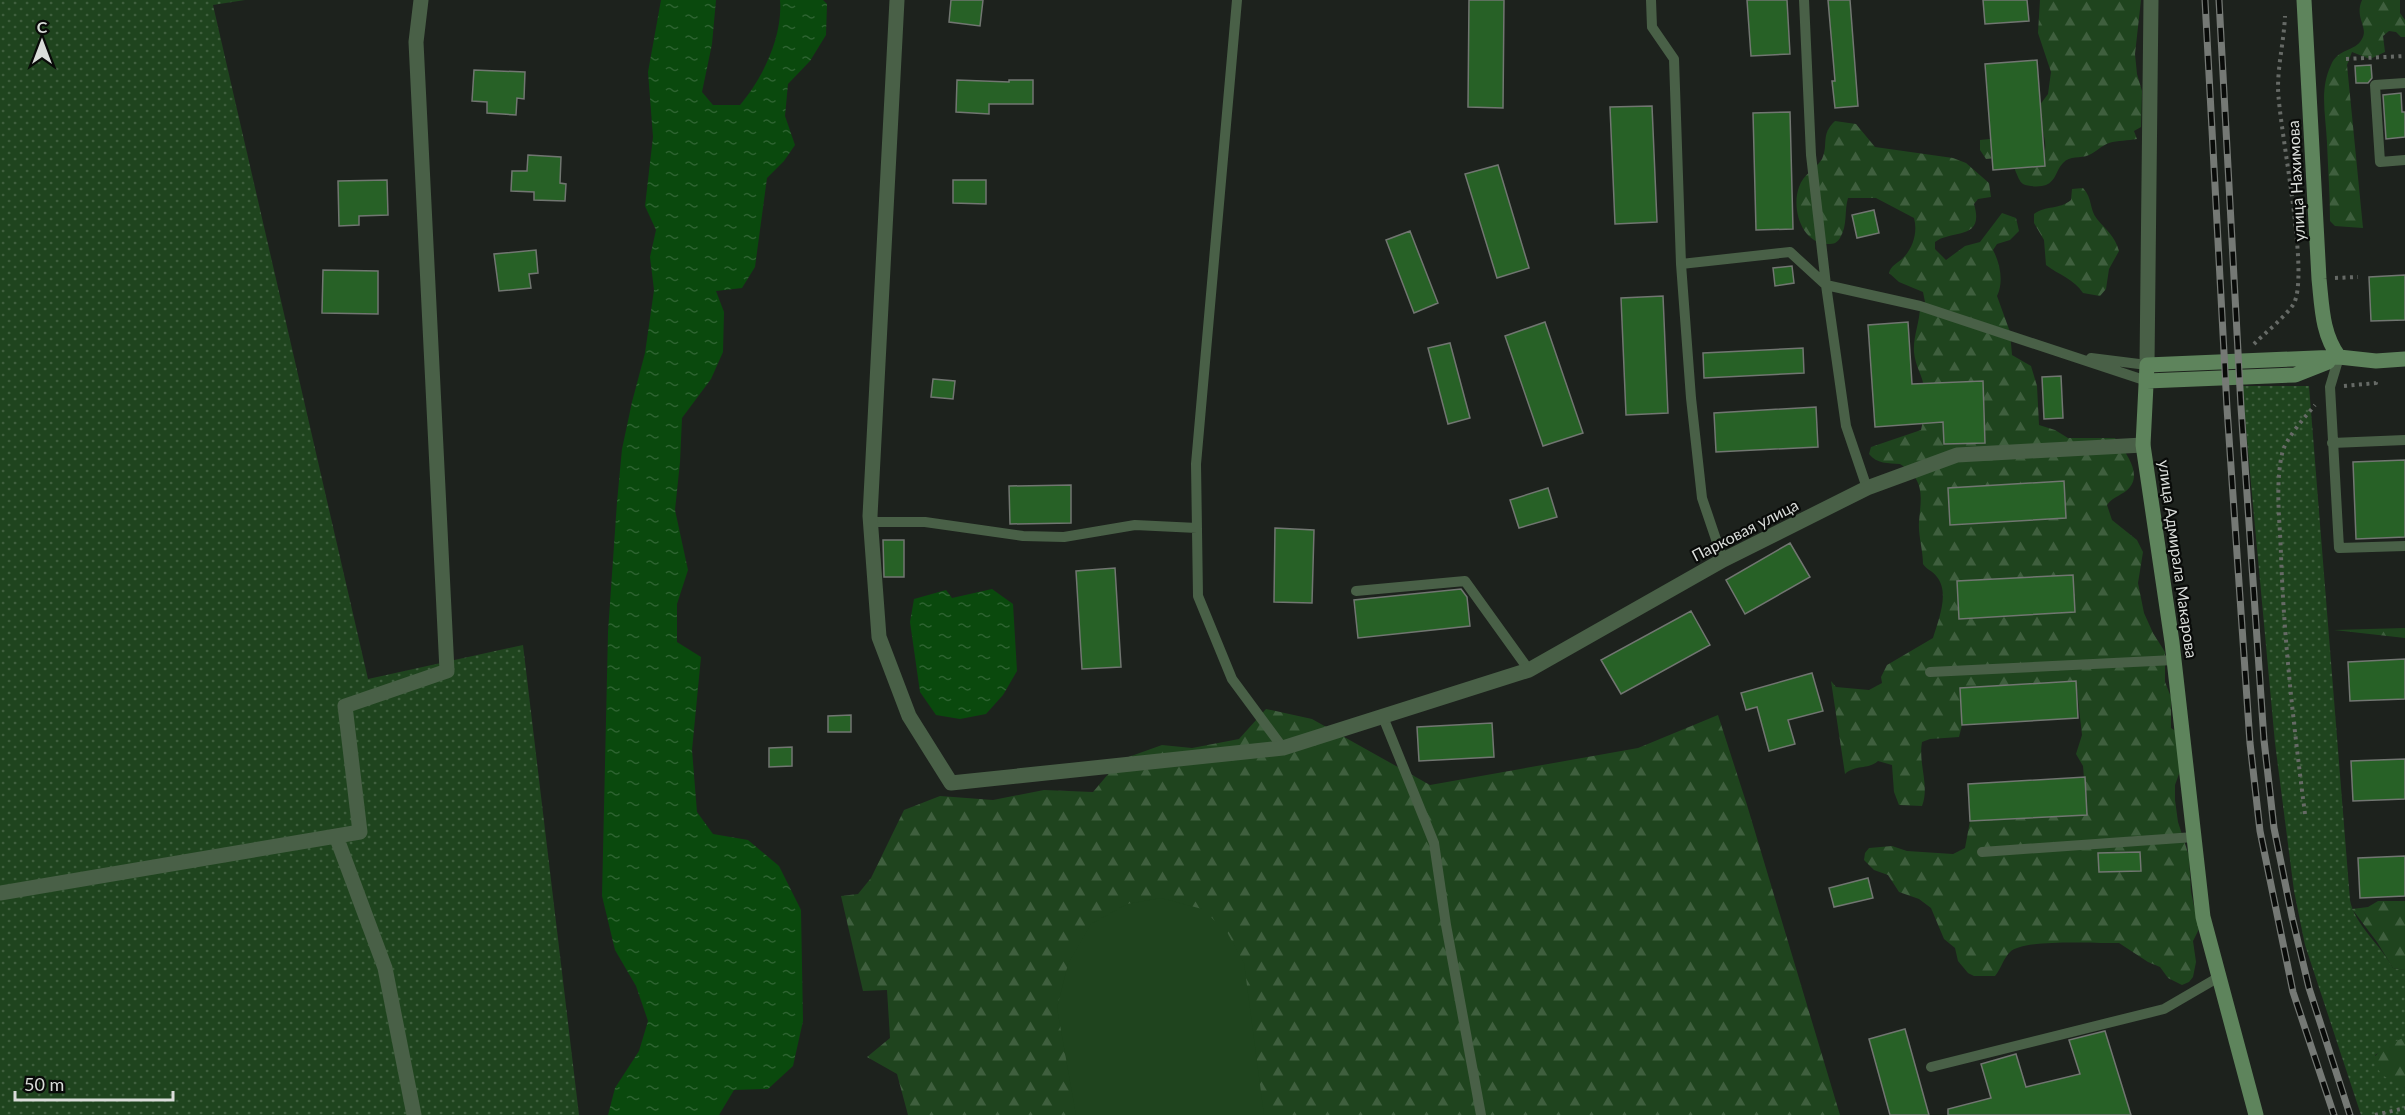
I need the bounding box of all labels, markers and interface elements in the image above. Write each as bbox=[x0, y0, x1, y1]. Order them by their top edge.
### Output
north arrow bbox=[12, 12, 72, 72]
text: С bbox=[37, 17, 48, 36]
street label: улица Нахимова bbox=[2283, 120, 2308, 242]
street label: улица Адмирала Макарова bbox=[2155, 458, 2202, 659]
street label: Парковая улица bbox=[1688, 495, 1801, 565]
scale bar bbox=[15, 1064, 172, 1102]
text: 50 m bbox=[24, 1073, 64, 1095]

